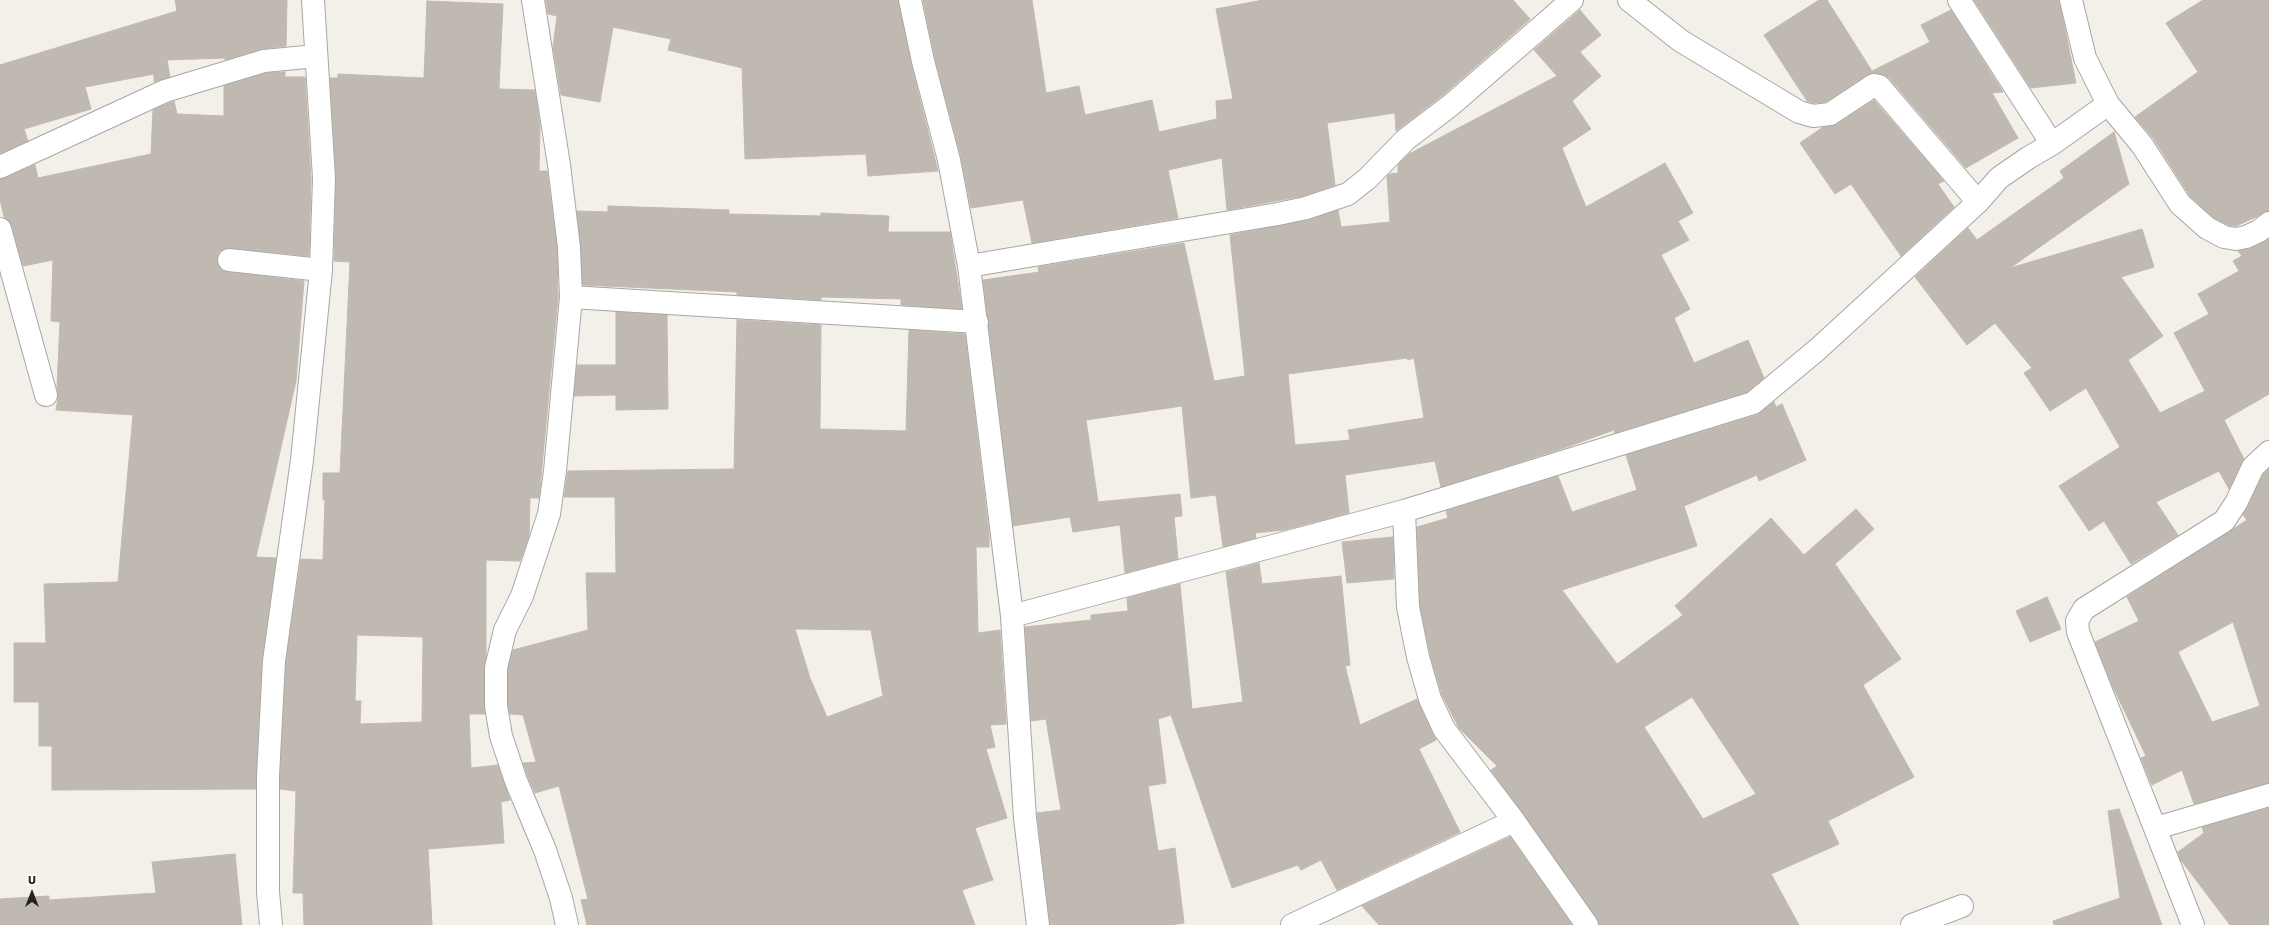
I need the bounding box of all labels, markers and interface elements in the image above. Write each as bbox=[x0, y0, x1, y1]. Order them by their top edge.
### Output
north arrow bbox=[12, 873, 52, 913]
text: U bbox=[28, 874, 36, 887]

